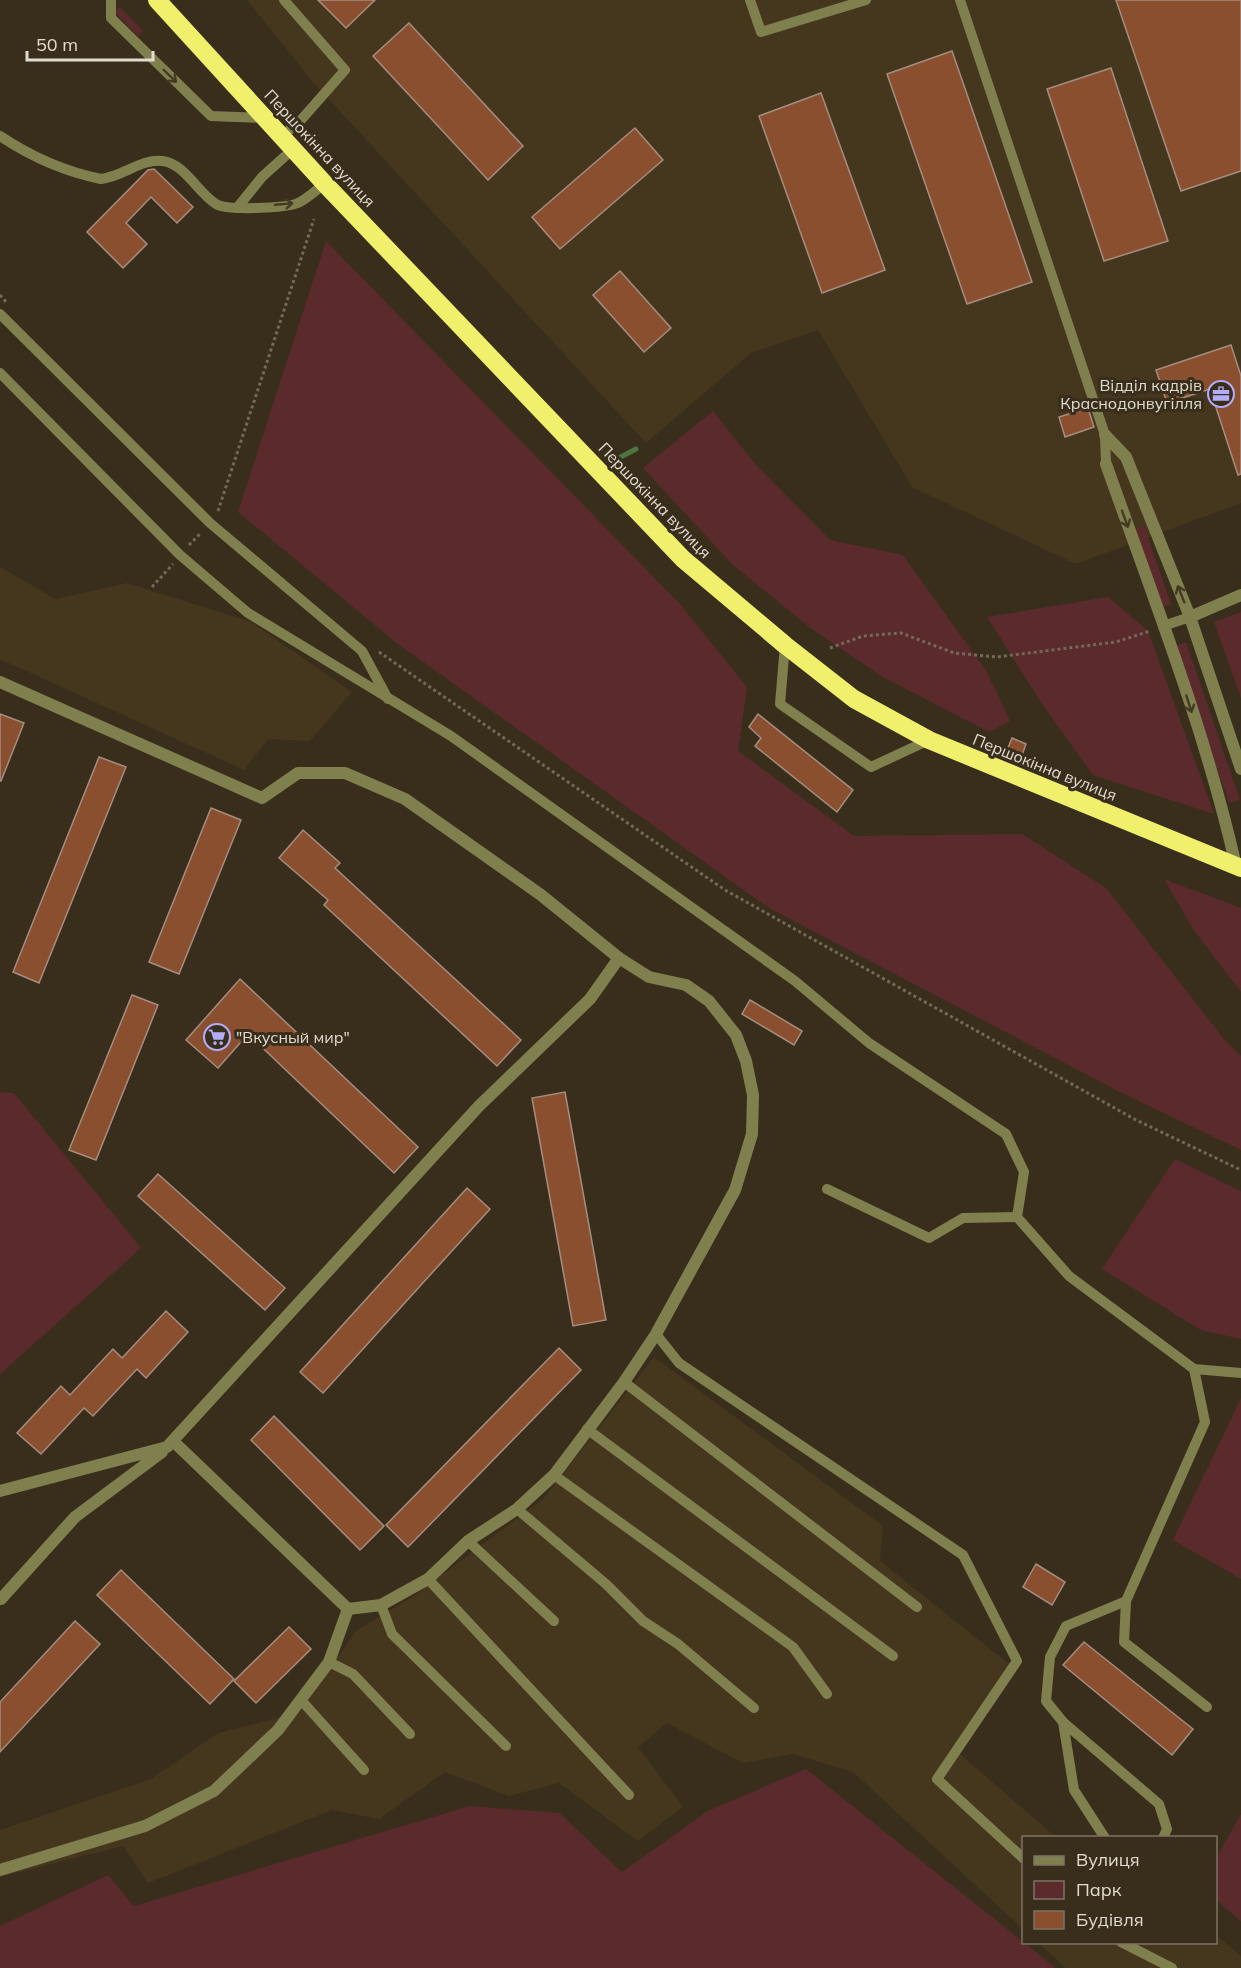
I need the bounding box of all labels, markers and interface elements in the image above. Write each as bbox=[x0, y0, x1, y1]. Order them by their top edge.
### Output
scale bar bbox=[27, 24, 153, 62]
text: 50 m bbox=[36, 33, 78, 56]
one-way arrow bbox=[162, 68, 177, 83]
street label: Першокінна вулиця bbox=[260, 85, 380, 211]
one-way arrow bbox=[274, 198, 294, 209]
place label: Відділ кадрів Краснодонвугілля bbox=[1060, 375, 1202, 413]
office icon: Відділ кадрів Краснодонвугілля bbox=[1206, 379, 1236, 409]
street label: Першокінна вулиця bbox=[595, 438, 715, 562]
one-way arrow bbox=[1121, 509, 1132, 528]
one-way arrow bbox=[1175, 586, 1186, 604]
one-way arrow bbox=[1184, 694, 1195, 713]
street label: Першокінна вулиця bbox=[970, 729, 1120, 805]
supermarket icon: "Вкусный мир" bbox=[202, 1022, 232, 1052]
place label: "Вкусный мир" bbox=[236, 1027, 350, 1047]
legend bbox=[1022, 1836, 1217, 1944]
text: Вулиця bbox=[1076, 1848, 1140, 1871]
text: Парк bbox=[1076, 1878, 1122, 1901]
text: Будівля bbox=[1076, 1908, 1144, 1931]

